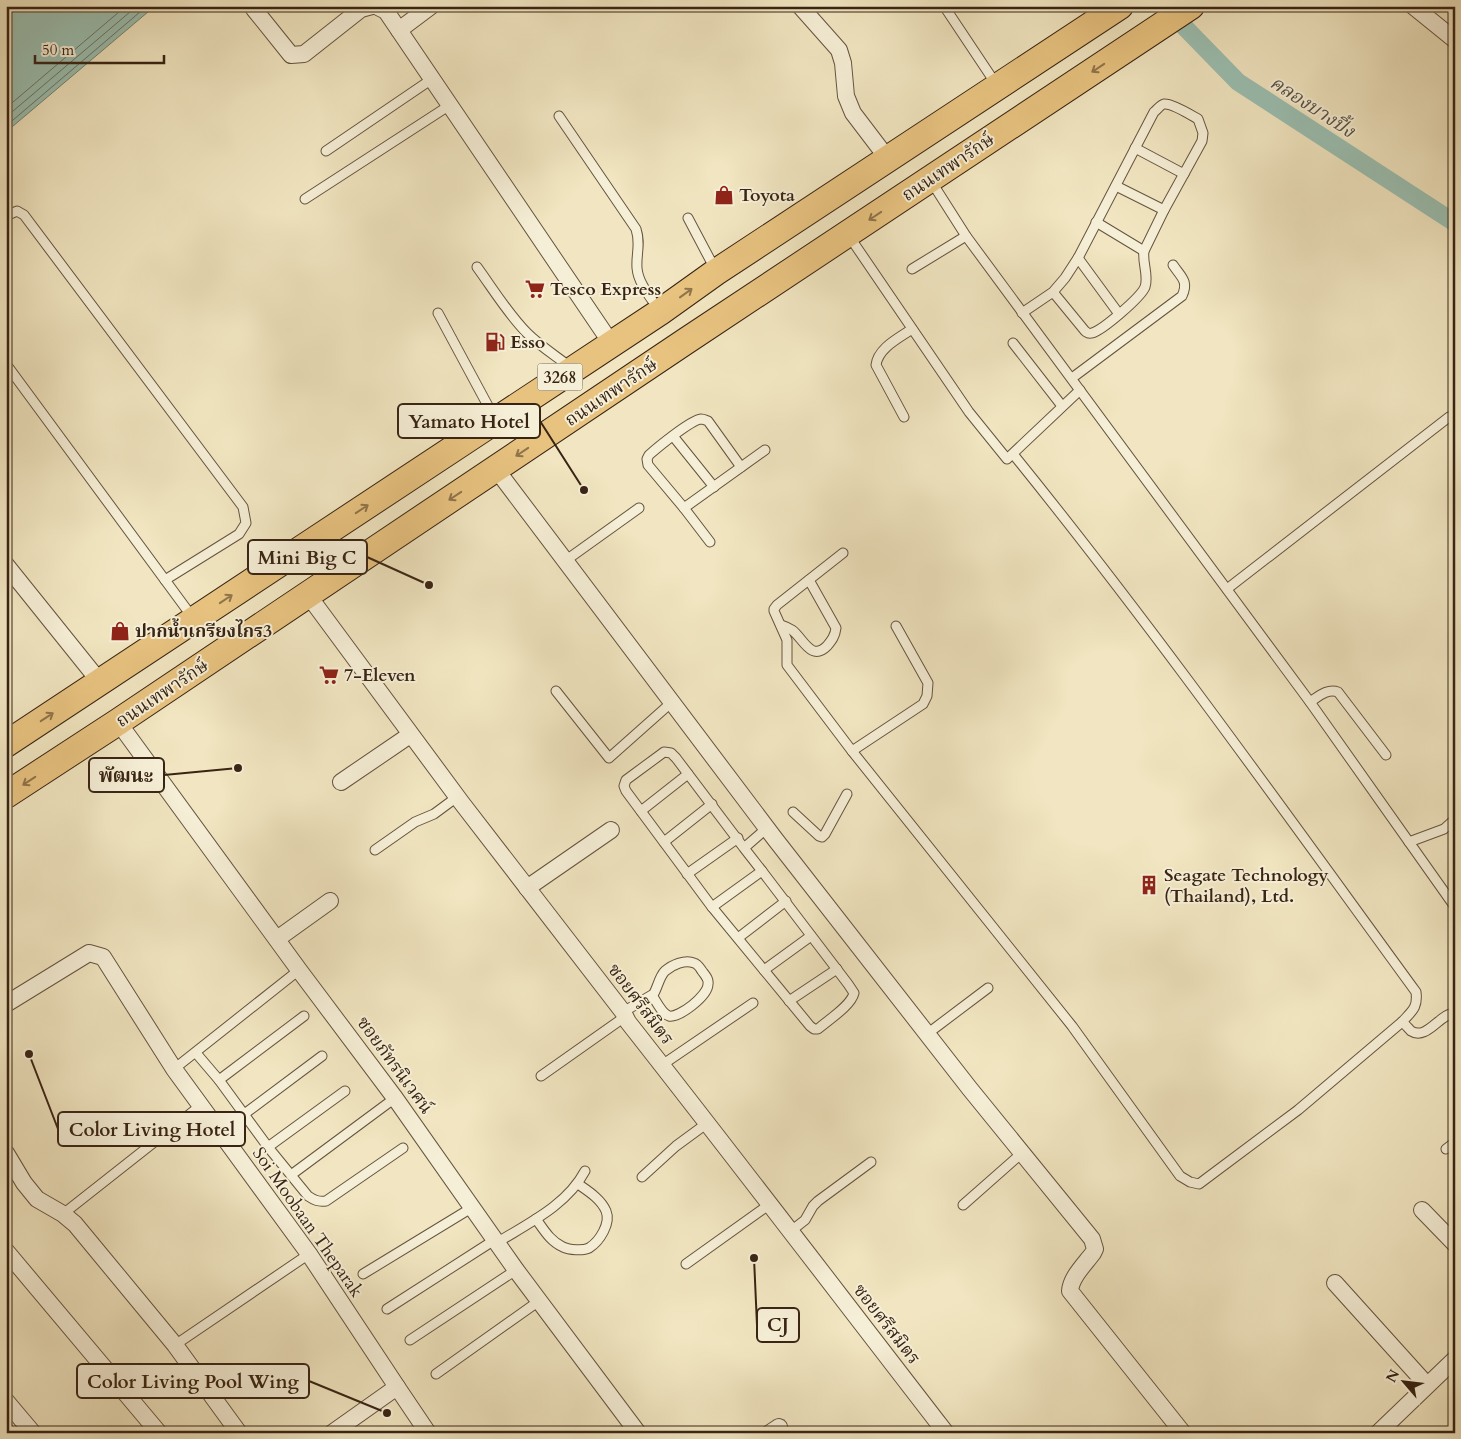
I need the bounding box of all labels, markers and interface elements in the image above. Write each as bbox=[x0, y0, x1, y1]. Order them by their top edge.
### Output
scale bar bbox=[35, 32, 164, 64]
text: 50 m bbox=[42, 40, 74, 60]
one-way arrow bbox=[1091, 63, 1105, 73]
water label: คลองบางปิ้ง bbox=[1265, 68, 1362, 145]
street label: ถนนเทพารักษ์ bbox=[897, 127, 1000, 208]
place label: Toyota bbox=[739, 183, 795, 208]
shop icon: Toyota bbox=[713, 184, 735, 206]
one-way arrow bbox=[868, 211, 882, 221]
place label: Tesco Express bbox=[550, 277, 661, 302]
supermarket icon: Tesco Express bbox=[524, 278, 546, 300]
one-way arrow bbox=[679, 288, 693, 298]
place label: Esso bbox=[510, 330, 545, 355]
fuel station icon: Esso bbox=[484, 331, 506, 353]
street label: ถนนเทพารักษ์ bbox=[560, 352, 663, 433]
road number: 3268 bbox=[538, 364, 582, 391]
callout: Yamato Hotel bbox=[398, 404, 540, 438]
text: Yamato Hotel bbox=[408, 409, 530, 435]
one-way arrow bbox=[515, 447, 529, 457]
one-way arrow bbox=[449, 492, 463, 502]
one-way arrow bbox=[354, 504, 368, 514]
callout: Mini Big C bbox=[248, 540, 367, 574]
text: Mini Big C bbox=[258, 545, 357, 571]
one-way arrow bbox=[219, 594, 233, 604]
place label: ปากน้ำเกรียงไกร3 bbox=[135, 618, 272, 644]
shop icon: ปากน้ำเกรียงไกร3 bbox=[109, 620, 131, 642]
street label: ถนนเทพารักษ์ bbox=[111, 653, 214, 734]
place label: 7-Eleven bbox=[344, 663, 416, 688]
supermarket icon: 7-Eleven bbox=[318, 664, 340, 686]
one-way arrow bbox=[40, 712, 54, 722]
callout: พัฒนะ bbox=[89, 758, 164, 792]
text: พัฒนะ bbox=[99, 763, 154, 789]
one-way arrow bbox=[22, 775, 36, 786]
place label: Seagate Technology (Thailand), Ltd. bbox=[1164, 863, 1329, 909]
building icon: Seagate Technology (Thailand), Ltd. bbox=[1138, 874, 1160, 896]
street label: ซอยศรีสมิตร bbox=[602, 958, 680, 1050]
street label: ซอยภัทรนิเวศน์ bbox=[351, 1011, 439, 1119]
callout: Color Living Hotel bbox=[58, 1112, 245, 1146]
text: Color Living Hotel bbox=[69, 1117, 236, 1143]
street label: Soi Moobaan Theparak bbox=[246, 1142, 369, 1303]
street label: ซอยศรีสมิตร bbox=[847, 1279, 926, 1370]
callout: CJ bbox=[757, 1308, 799, 1342]
text: CJ bbox=[767, 1312, 789, 1338]
north arrow bbox=[1378, 1356, 1428, 1406]
callout: Color Living Pool Wing bbox=[77, 1364, 309, 1398]
text: N bbox=[1382, 1366, 1404, 1386]
text: Color Living Pool Wing bbox=[87, 1369, 300, 1395]

